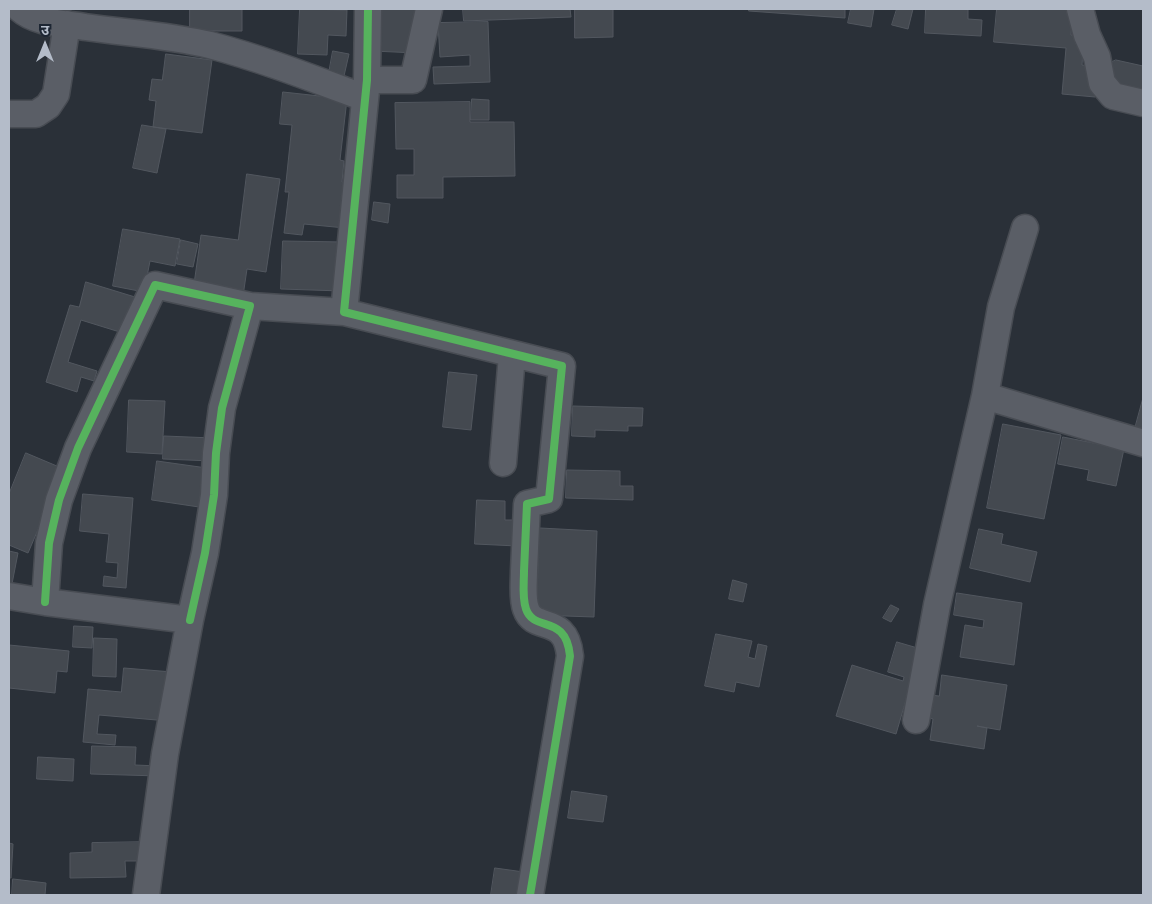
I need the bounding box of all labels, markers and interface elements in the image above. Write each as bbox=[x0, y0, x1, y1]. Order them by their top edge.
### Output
north arrow bbox=[20, 20, 70, 70]
text: उ bbox=[41, 22, 49, 38]

